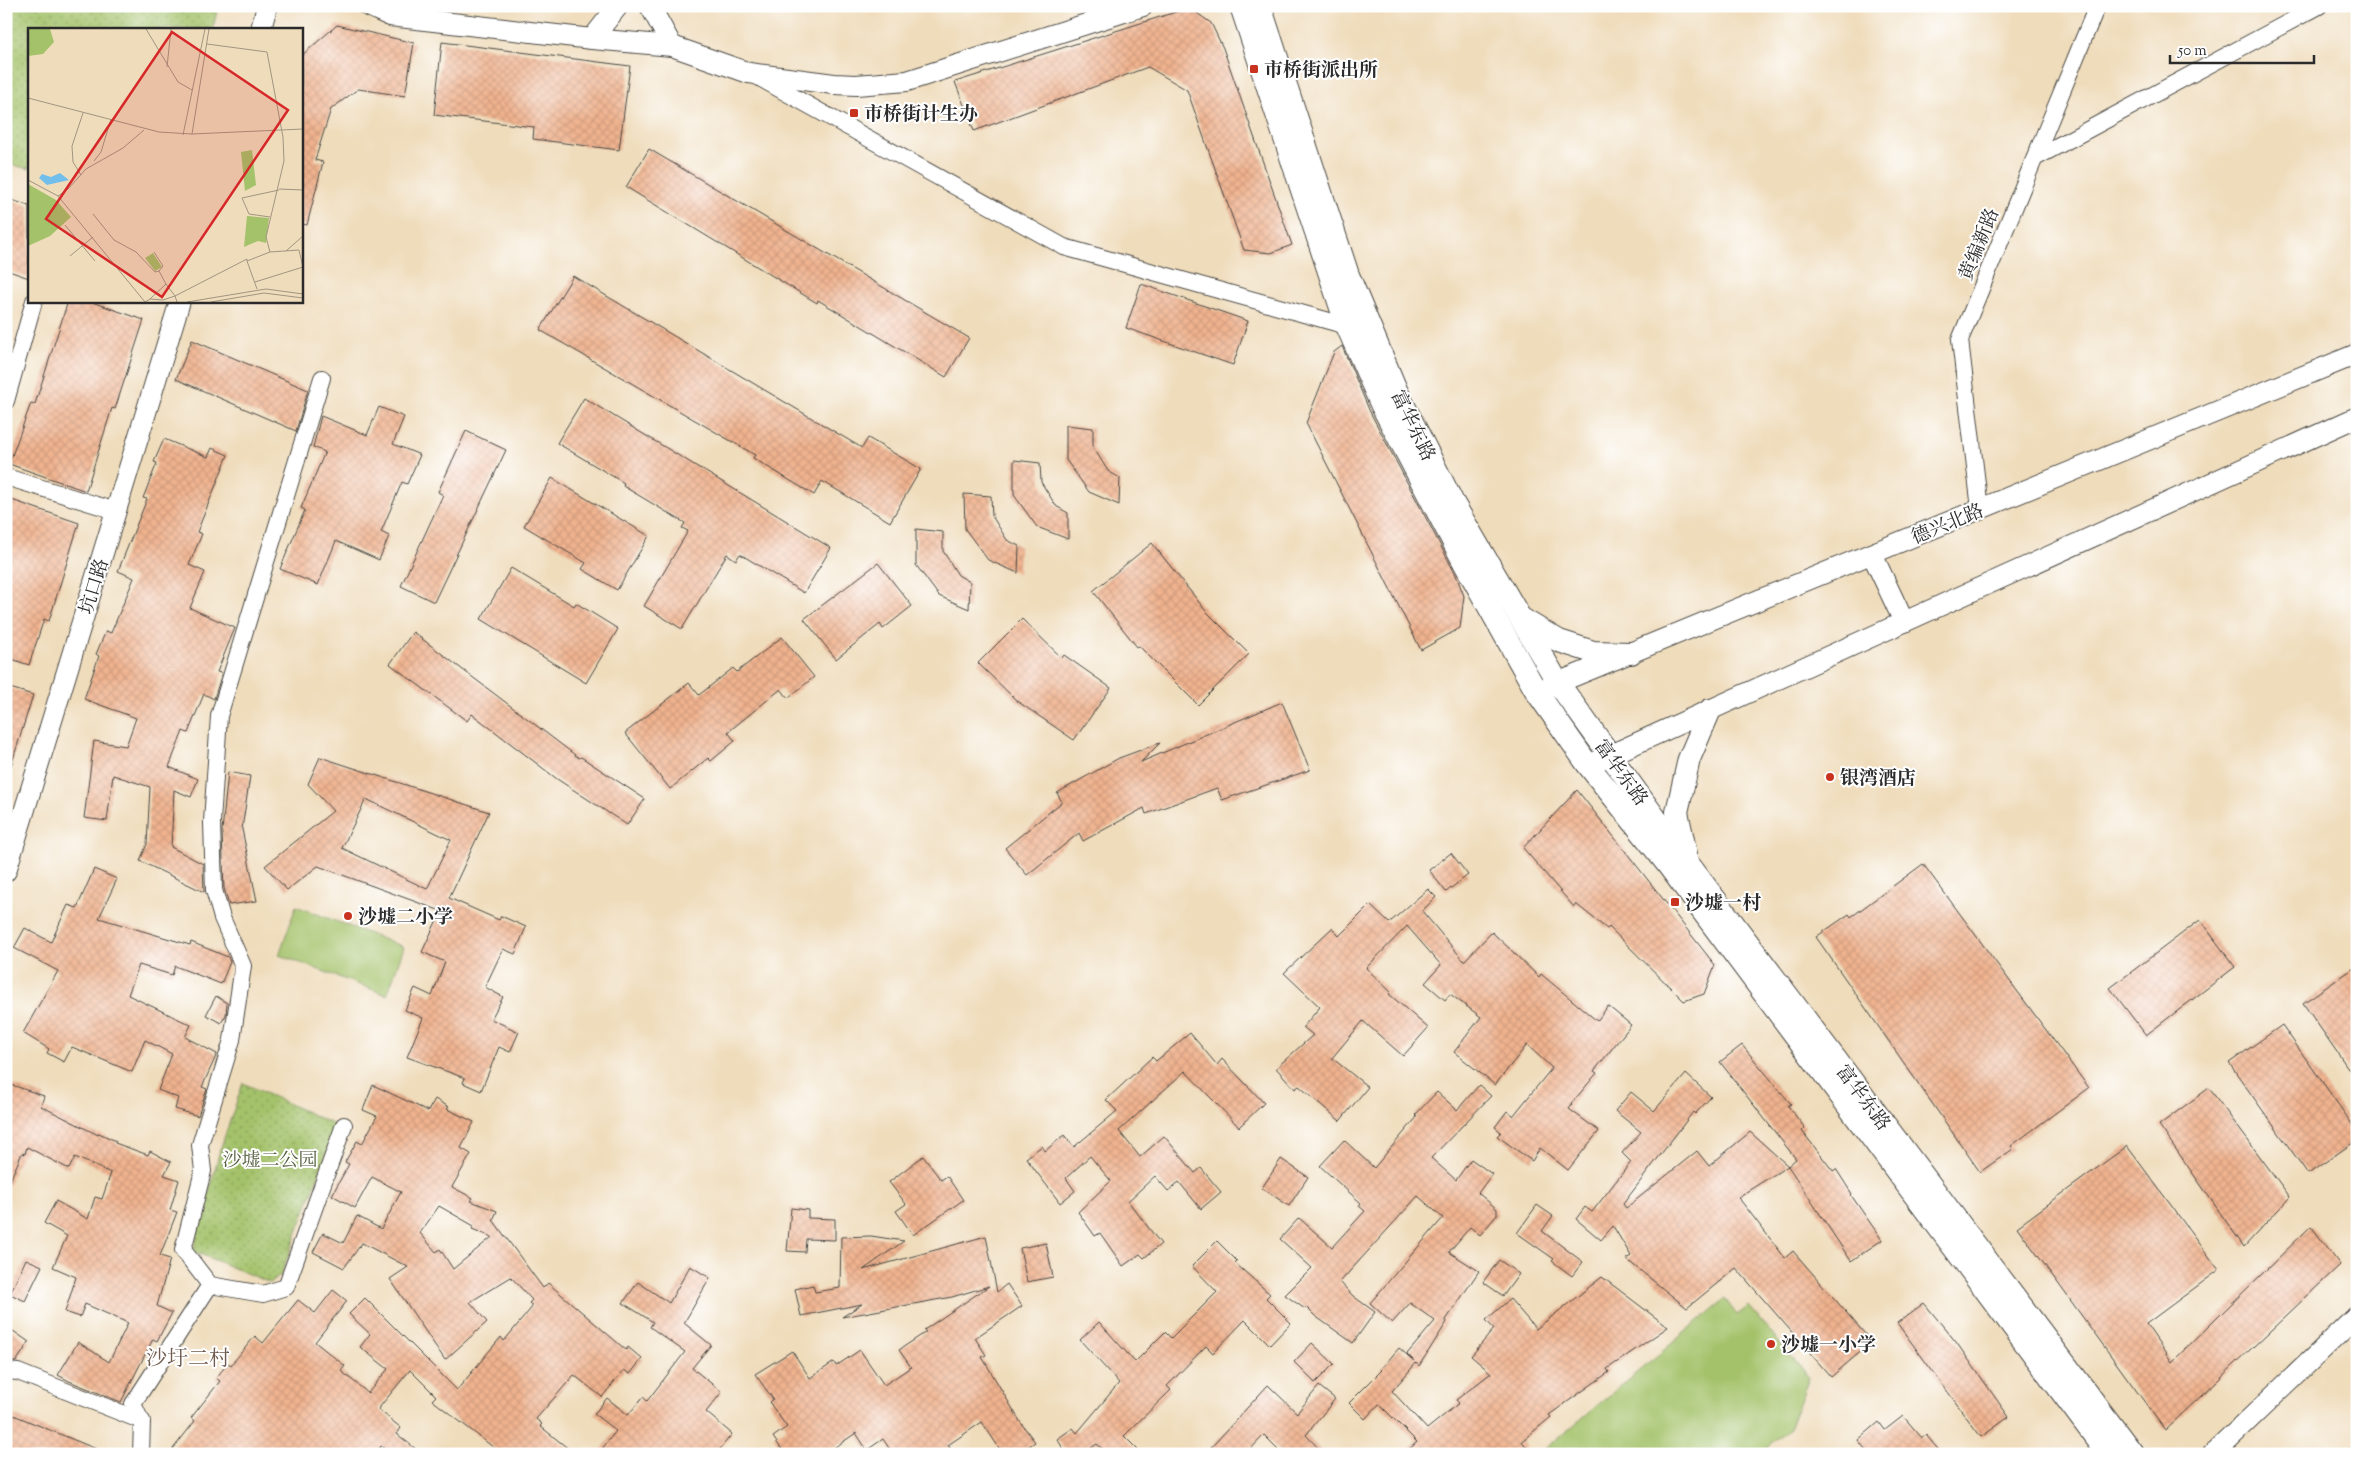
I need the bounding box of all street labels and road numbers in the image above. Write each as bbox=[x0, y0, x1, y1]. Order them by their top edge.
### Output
street label: 黄编新路 bbox=[1954, 205, 2007, 285]
street label: 富华东路 bbox=[1383, 386, 1441, 466]
street label: 德兴北路 bbox=[1908, 499, 1988, 552]
street label: 坑口路 bbox=[74, 556, 117, 618]
street label: 富华东路 bbox=[1587, 735, 1653, 812]
street label: 富华东路 bbox=[1828, 1060, 1896, 1137]

